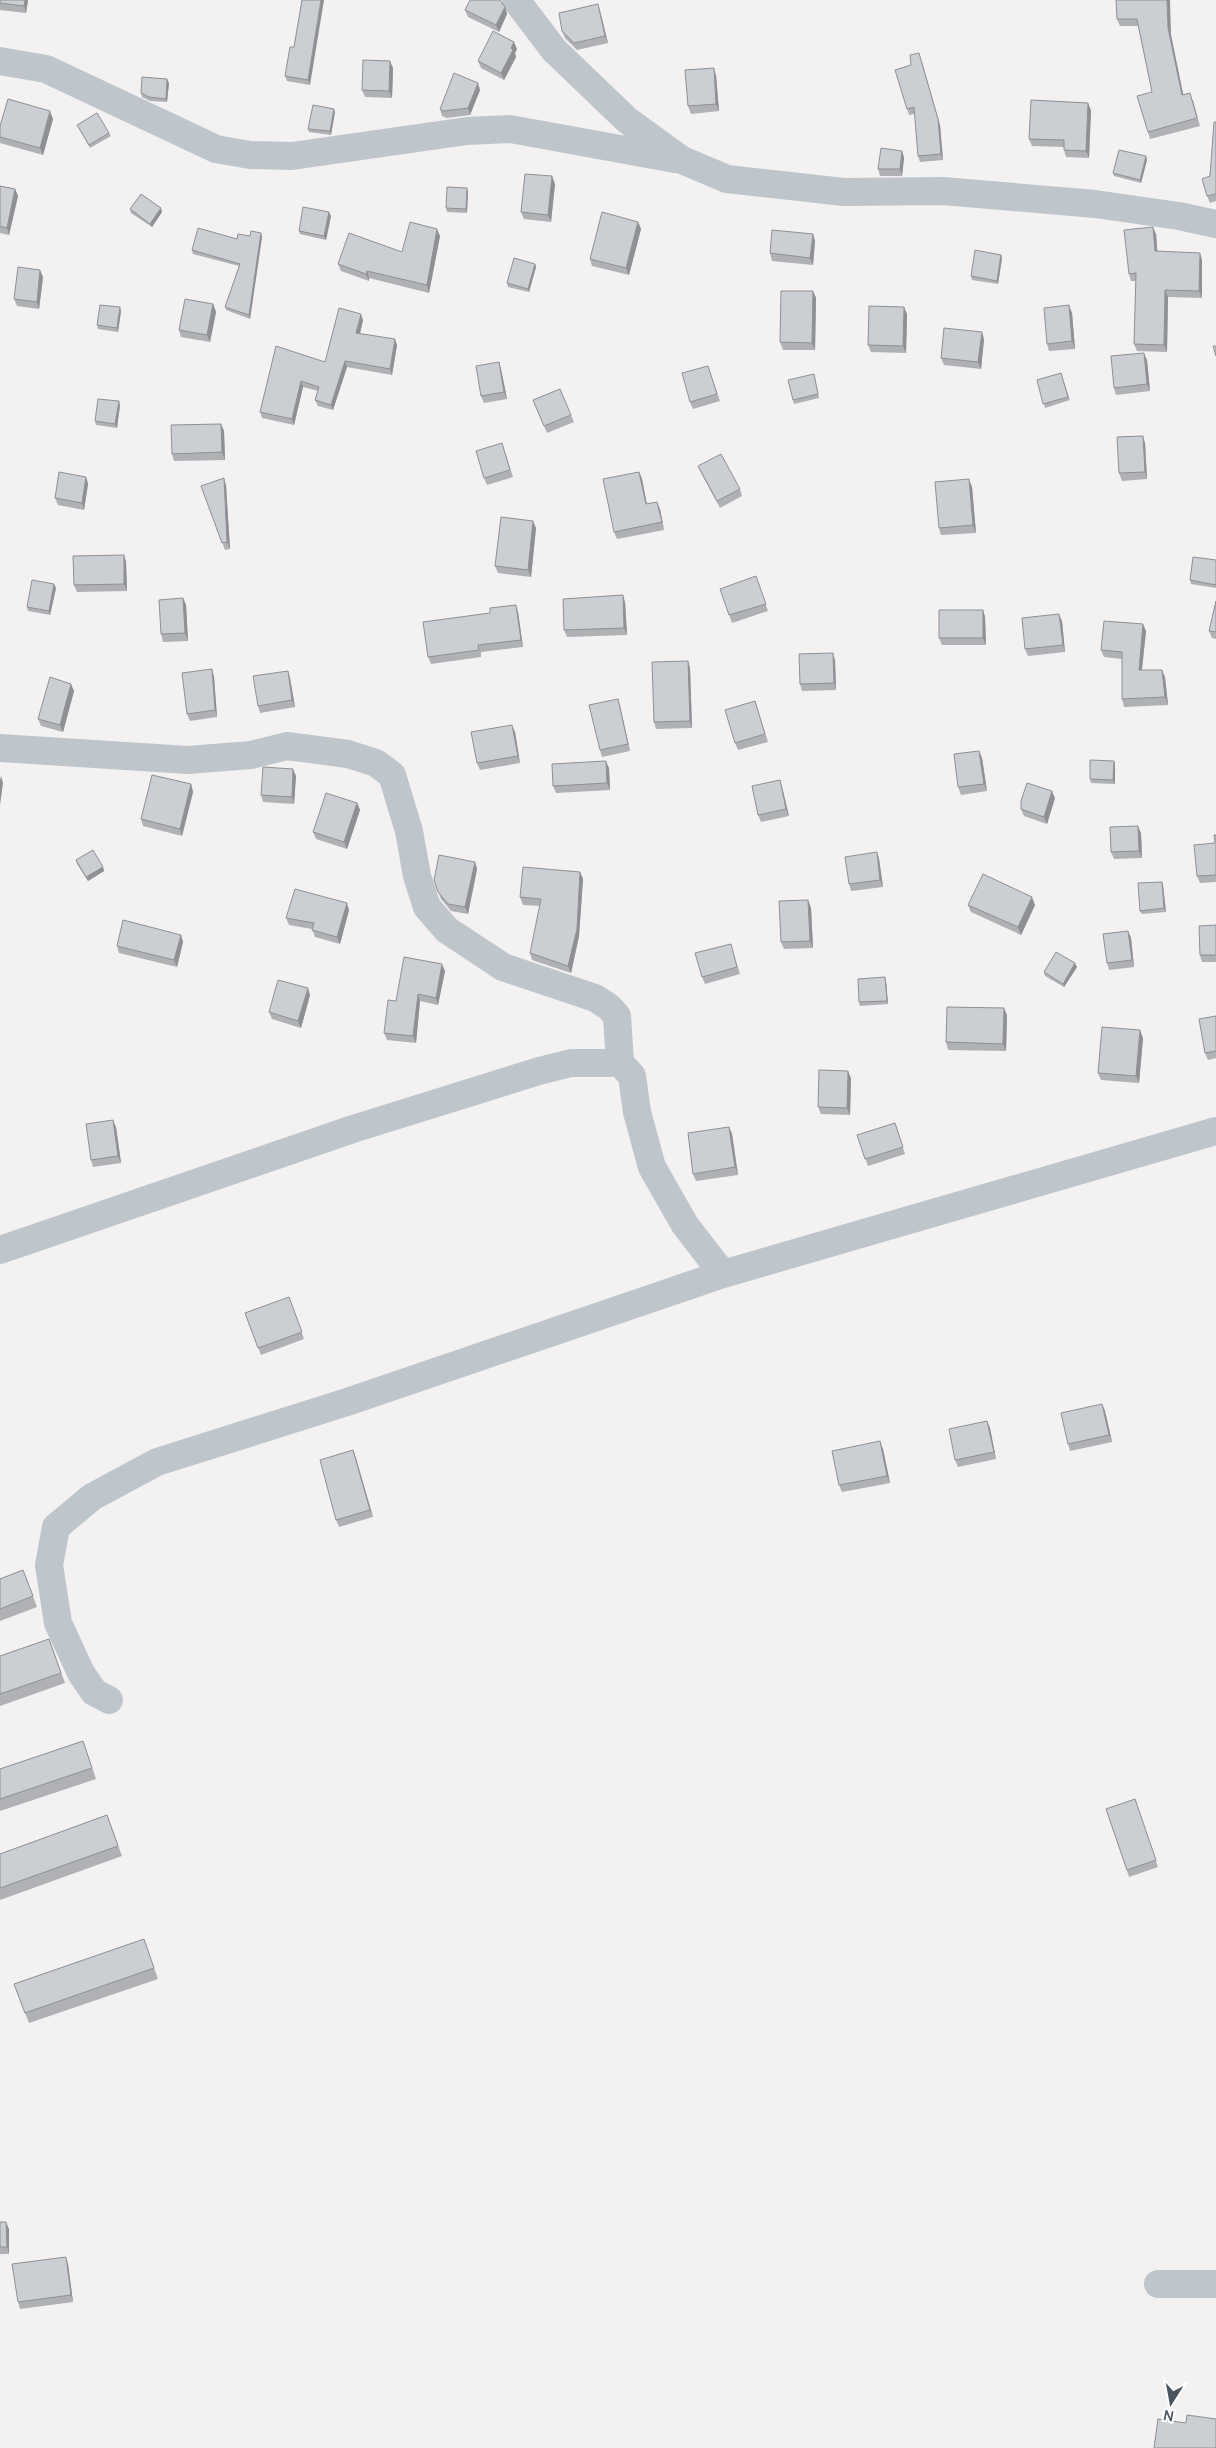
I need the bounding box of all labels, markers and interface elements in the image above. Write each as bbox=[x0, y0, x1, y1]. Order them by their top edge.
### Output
north arrow bbox=[1146, 2378, 1196, 2428]
text: N bbox=[1162, 2406, 1175, 2427]

